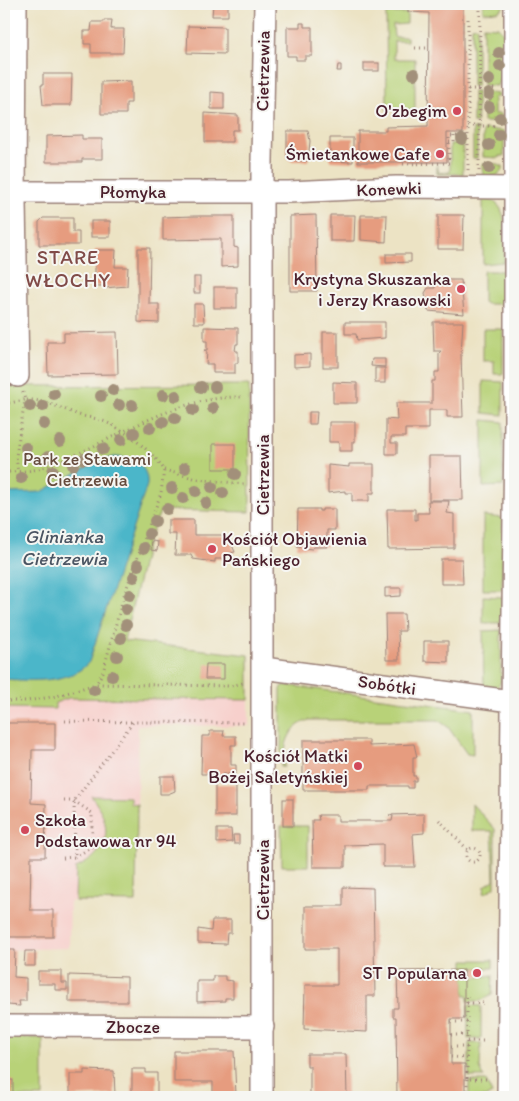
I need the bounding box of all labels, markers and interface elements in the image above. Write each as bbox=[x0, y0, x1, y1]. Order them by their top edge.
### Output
street label: Cietrzewia bbox=[251, 30, 275, 112]
place label: O'zbegim bbox=[375, 100, 447, 122]
marker: O'zbegim bbox=[451, 105, 463, 117]
place label: Śmietankowe Cafe bbox=[286, 143, 430, 165]
marker: Śmietankowe Cafe bbox=[434, 148, 446, 160]
street label: Konewki bbox=[356, 177, 422, 201]
street label: Płomyka bbox=[100, 181, 166, 203]
district label: STARE WŁOCHY bbox=[25, 245, 111, 292]
place label: Krystyna Skuszanka i Jerzy Krasowski bbox=[293, 268, 452, 311]
marker: Krystyna Skuszanka i Jerzy Krasowski bbox=[455, 283, 467, 295]
street label: Cietrzewia bbox=[252, 434, 274, 516]
park label: Park ze Stawami Cietrzewia bbox=[23, 448, 151, 491]
water label: Glinianka Cietrzewia bbox=[21, 525, 107, 570]
place label: Kościół Objawienia Pańskiego bbox=[222, 528, 367, 571]
marker: Kościół Objawienia Pańskiego bbox=[206, 543, 218, 555]
street label: Sobótki bbox=[356, 670, 418, 700]
place label: Kościół Matki Bożej Saletyńskiej bbox=[208, 745, 348, 788]
marker: Kościół Matki Bożej Saletyńskiej bbox=[352, 760, 364, 772]
place label: Szkoła Podstawowa nr 94 bbox=[35, 809, 176, 852]
marker: Szkoła Podstawowa nr 94 bbox=[19, 824, 31, 836]
street label: Cietrzewia bbox=[252, 839, 274, 921]
place label: ST Popularna bbox=[363, 962, 468, 984]
marker: ST Popularna bbox=[471, 967, 483, 979]
street label: Zbocze bbox=[106, 1016, 160, 1038]

